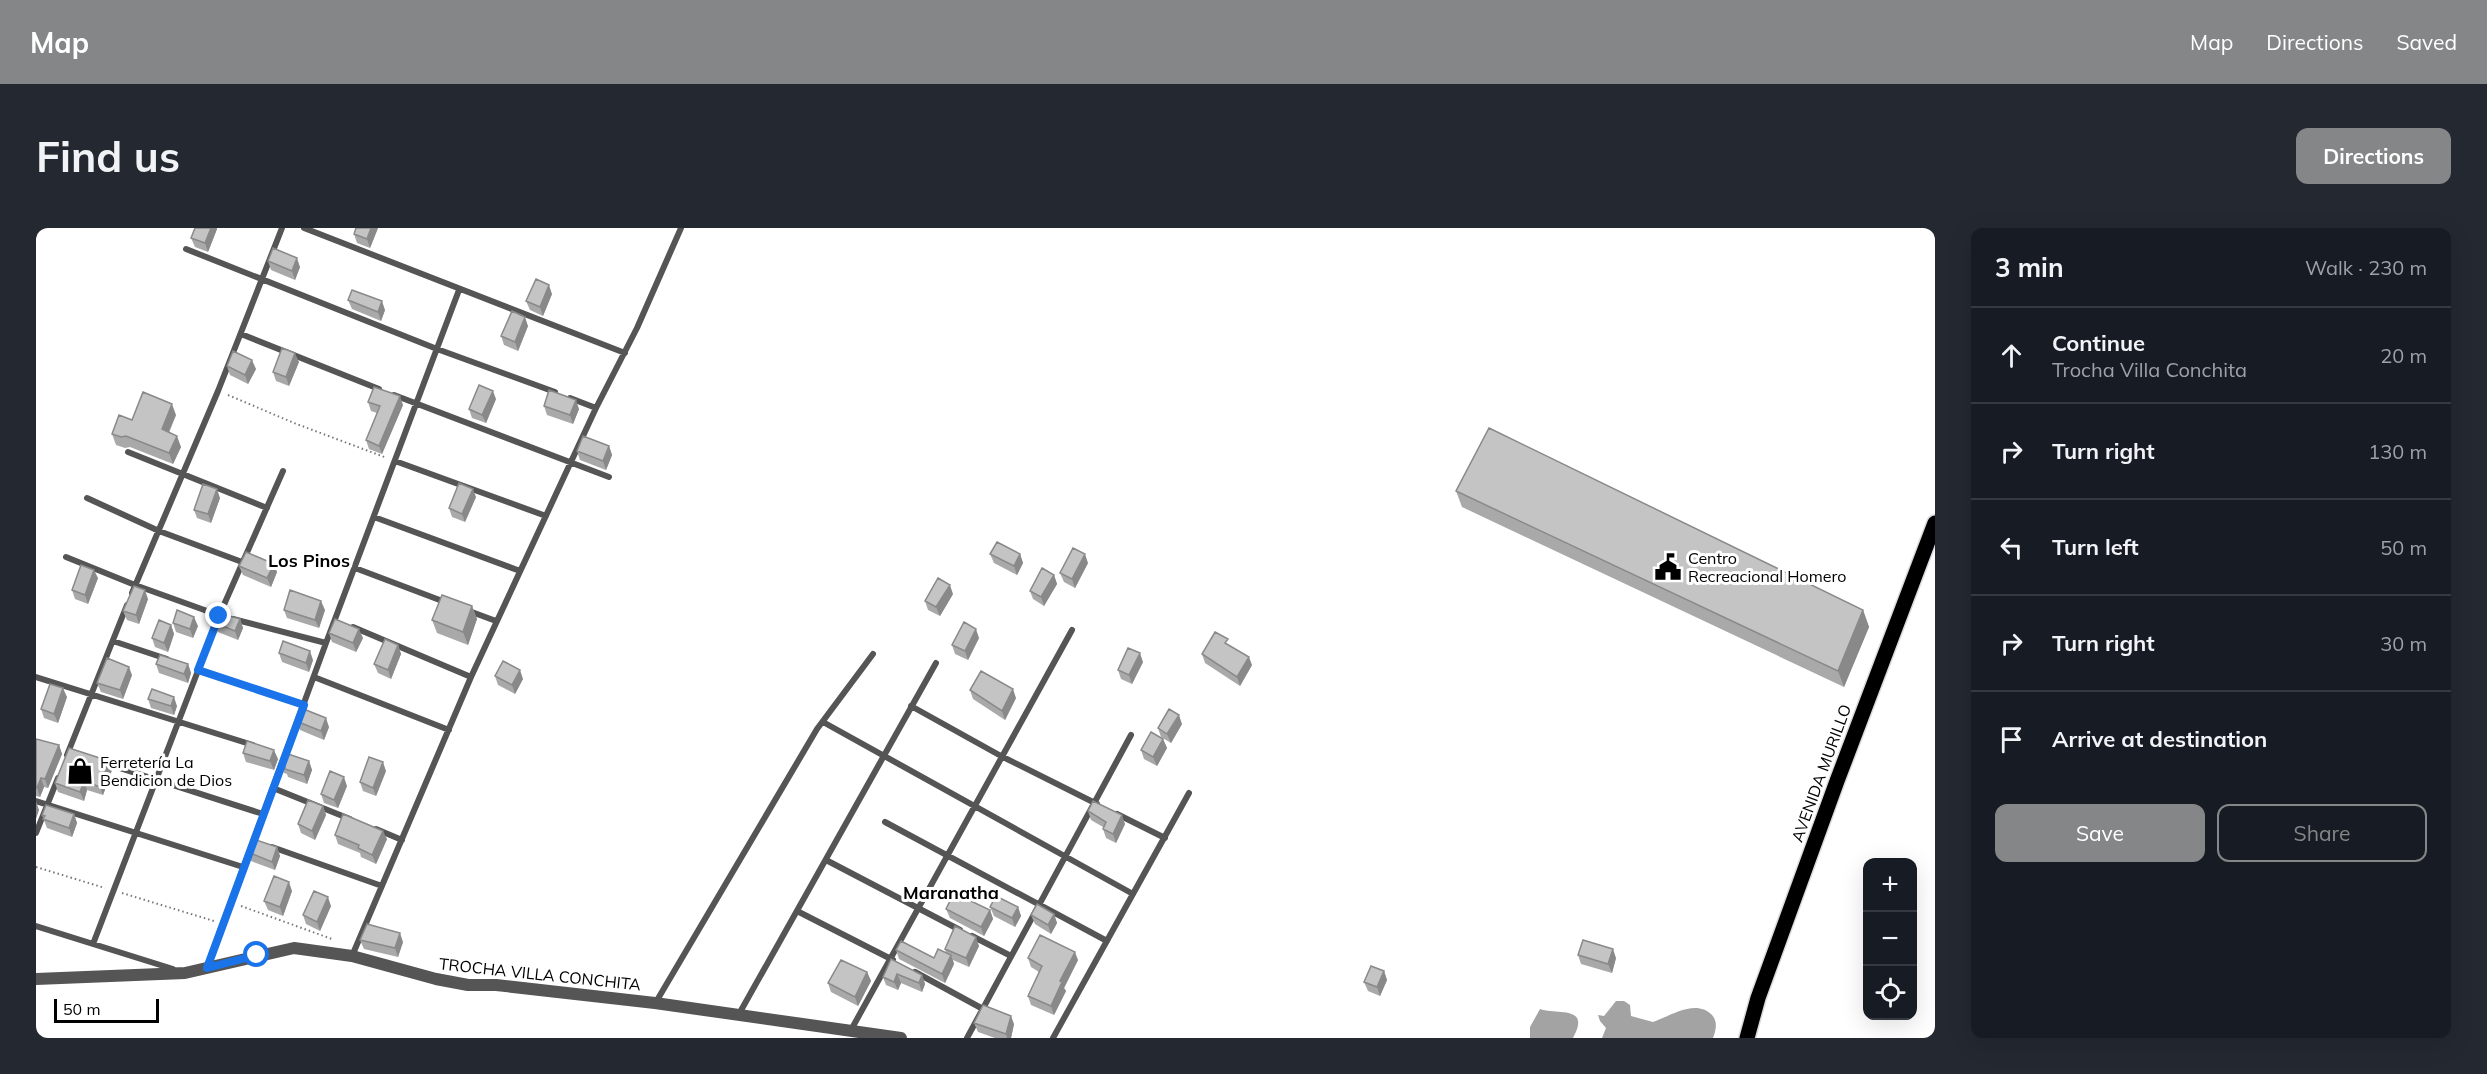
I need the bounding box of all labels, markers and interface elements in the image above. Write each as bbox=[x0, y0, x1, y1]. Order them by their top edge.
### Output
text: Map bbox=[30, 25, 89, 60]
text: Map bbox=[2190, 29, 2233, 55]
text: Directions bbox=[2266, 29, 2363, 55]
text: Saved bbox=[2396, 29, 2457, 55]
button: Directions bbox=[2296, 128, 2451, 184]
text: Find us bbox=[36, 130, 180, 183]
text: 3 min bbox=[1995, 251, 2064, 284]
text: Walk · 230 m bbox=[2305, 255, 2427, 280]
text: Continue bbox=[2052, 329, 2145, 357]
icon: ahead bbox=[1995, 339, 2028, 372]
text: 20 m bbox=[2380, 343, 2427, 368]
text: Trocha Villa Conchita bbox=[2052, 357, 2247, 382]
icon: right bbox=[1995, 435, 2028, 468]
text: Turn right bbox=[2052, 437, 2155, 465]
text: 130 m bbox=[2368, 439, 2427, 464]
icon: left bbox=[1995, 531, 2028, 564]
text: Turn left bbox=[2052, 533, 2139, 561]
text: 50 m bbox=[2380, 535, 2427, 560]
place label: Centro Recreacional Homero bbox=[1688, 548, 1846, 586]
district label: Los Pinos bbox=[268, 549, 350, 572]
public building icon: Centro Recreacional Homero bbox=[1653, 552, 1683, 582]
route end bbox=[205, 602, 231, 628]
icon: right bbox=[1995, 627, 2028, 660]
text: Turn right bbox=[2052, 629, 2155, 657]
text: 30 m bbox=[2380, 631, 2427, 656]
street label: AVENIDA MURILLO bbox=[1787, 701, 1855, 845]
icon: arrive bbox=[1995, 723, 2028, 756]
text: Arrive at destination bbox=[2052, 725, 2267, 753]
place label: Ferretería La Bendicion de Dios bbox=[100, 752, 232, 790]
shop icon: Ferretería La Bendicion de Dios bbox=[65, 756, 95, 786]
button: Save bbox=[1995, 804, 2205, 862]
button: Share bbox=[2217, 804, 2427, 862]
map controls bbox=[1863, 858, 1917, 1020]
button: + bbox=[1863, 858, 1917, 912]
district label: Maranatha bbox=[903, 881, 999, 904]
button: − bbox=[1863, 912, 1917, 966]
route start bbox=[243, 941, 269, 967]
street label: TROCHA VILLA CONCHITA bbox=[438, 953, 642, 995]
button: locate bbox=[1863, 966, 1917, 1020]
scale bar bbox=[54, 996, 159, 1024]
text: 50 m bbox=[63, 999, 100, 1019]

